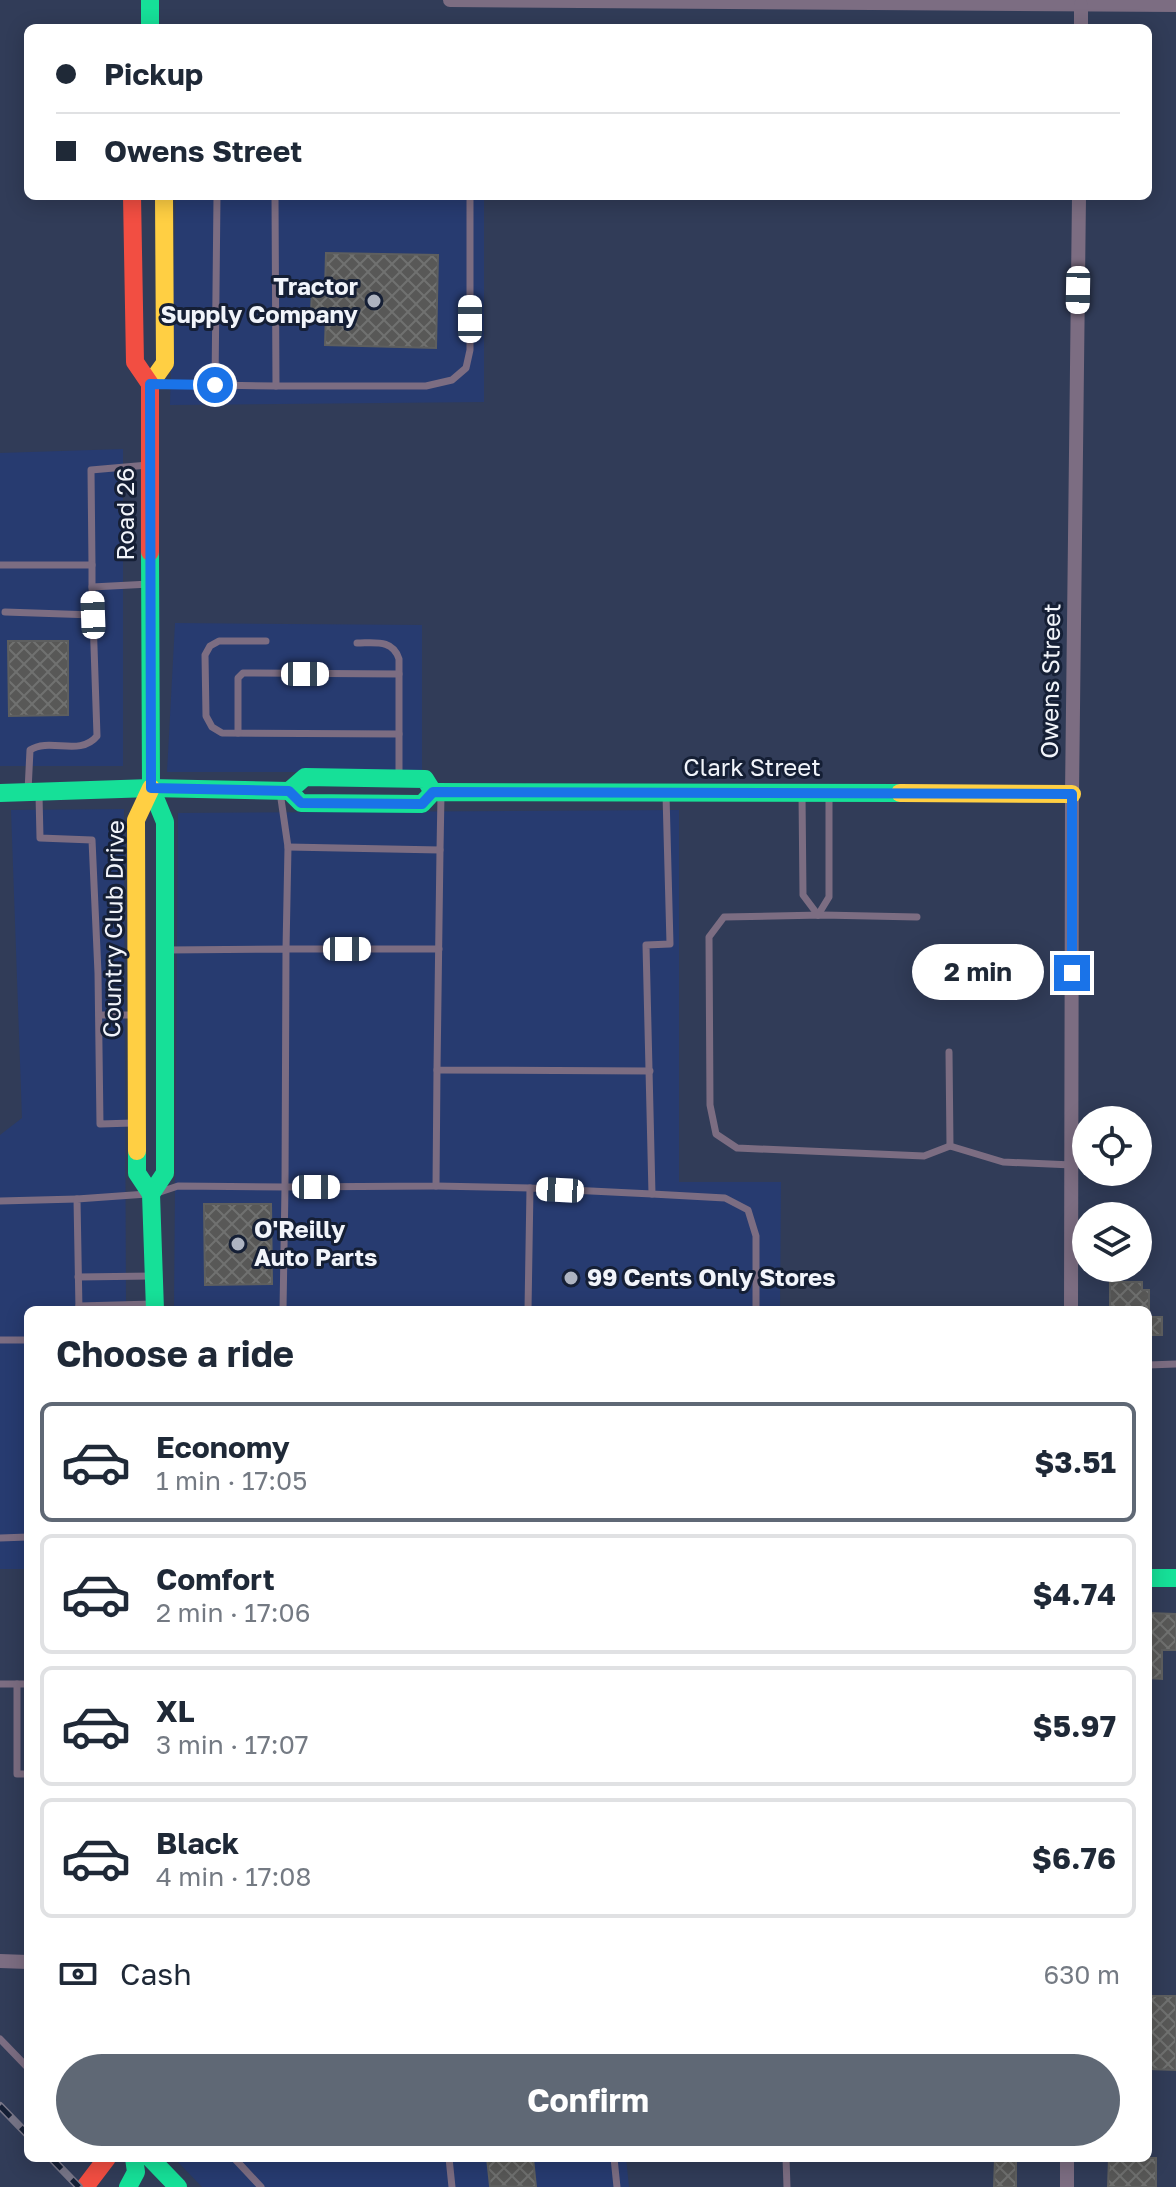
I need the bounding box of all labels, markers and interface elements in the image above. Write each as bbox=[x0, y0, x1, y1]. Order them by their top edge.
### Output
text: Pickup bbox=[104, 56, 203, 92]
text: Owens Street bbox=[104, 133, 302, 169]
car bbox=[1066, 266, 1090, 314]
place label: Tractor Supply Company bbox=[160, 271, 359, 328]
marker: Tractor Supply Company bbox=[365, 292, 383, 310]
car bbox=[458, 295, 482, 343]
route start bbox=[197, 367, 233, 403]
street label: Road 26 bbox=[110, 467, 139, 561]
car bbox=[80, 591, 106, 639]
street label: Owens Street bbox=[1034, 603, 1065, 759]
car bbox=[281, 662, 329, 686]
street label: Clark Street bbox=[683, 752, 821, 781]
street label: Country Club Drive bbox=[96, 820, 129, 1038]
car bbox=[323, 937, 371, 961]
callout: 2 min bbox=[912, 945, 1044, 1001]
route end bbox=[1054, 955, 1090, 991]
text: 2 min bbox=[944, 956, 1012, 987]
map controls bbox=[1072, 1106, 1152, 1282]
button: locate bbox=[1072, 1106, 1152, 1186]
car bbox=[292, 1175, 340, 1199]
car bbox=[535, 1177, 585, 1203]
button: layers bbox=[1072, 1202, 1152, 1282]
place label: O'Reilly Auto Parts bbox=[254, 1214, 377, 1271]
marker: O'Reilly Auto Parts bbox=[229, 1235, 247, 1253]
place label: 99 Cents Only Stores bbox=[587, 1262, 836, 1291]
marker: 99 Cents Only Stores bbox=[562, 1269, 580, 1287]
text: Choose a ride bbox=[56, 1332, 294, 1375]
icon: car bbox=[60, 1426, 132, 1498]
text: Economy bbox=[156, 1429, 290, 1465]
text: $3.51 bbox=[1034, 1444, 1116, 1480]
text: 1 min · 17:05 bbox=[156, 1465, 307, 1496]
icon: car bbox=[60, 1558, 132, 1630]
text: Comfort bbox=[156, 1561, 275, 1597]
text: $4.74 bbox=[1032, 1576, 1116, 1612]
text: 2 min · 17:06 bbox=[156, 1597, 310, 1628]
icon: car bbox=[60, 1690, 132, 1762]
text: XL bbox=[156, 1693, 195, 1729]
text: $5.97 bbox=[1033, 1708, 1116, 1744]
text: 3 min · 17:07 bbox=[156, 1729, 309, 1760]
icon: car bbox=[60, 1822, 132, 1894]
text: Black bbox=[156, 1825, 239, 1861]
text: $6.76 bbox=[1032, 1840, 1116, 1876]
text: 4 min · 17:08 bbox=[156, 1861, 311, 1892]
icon: cash bbox=[56, 1952, 100, 1996]
text: Cash bbox=[120, 1956, 192, 1992]
text: 630 m bbox=[1043, 1959, 1120, 1990]
button: Confirm bbox=[56, 2054, 1120, 2146]

